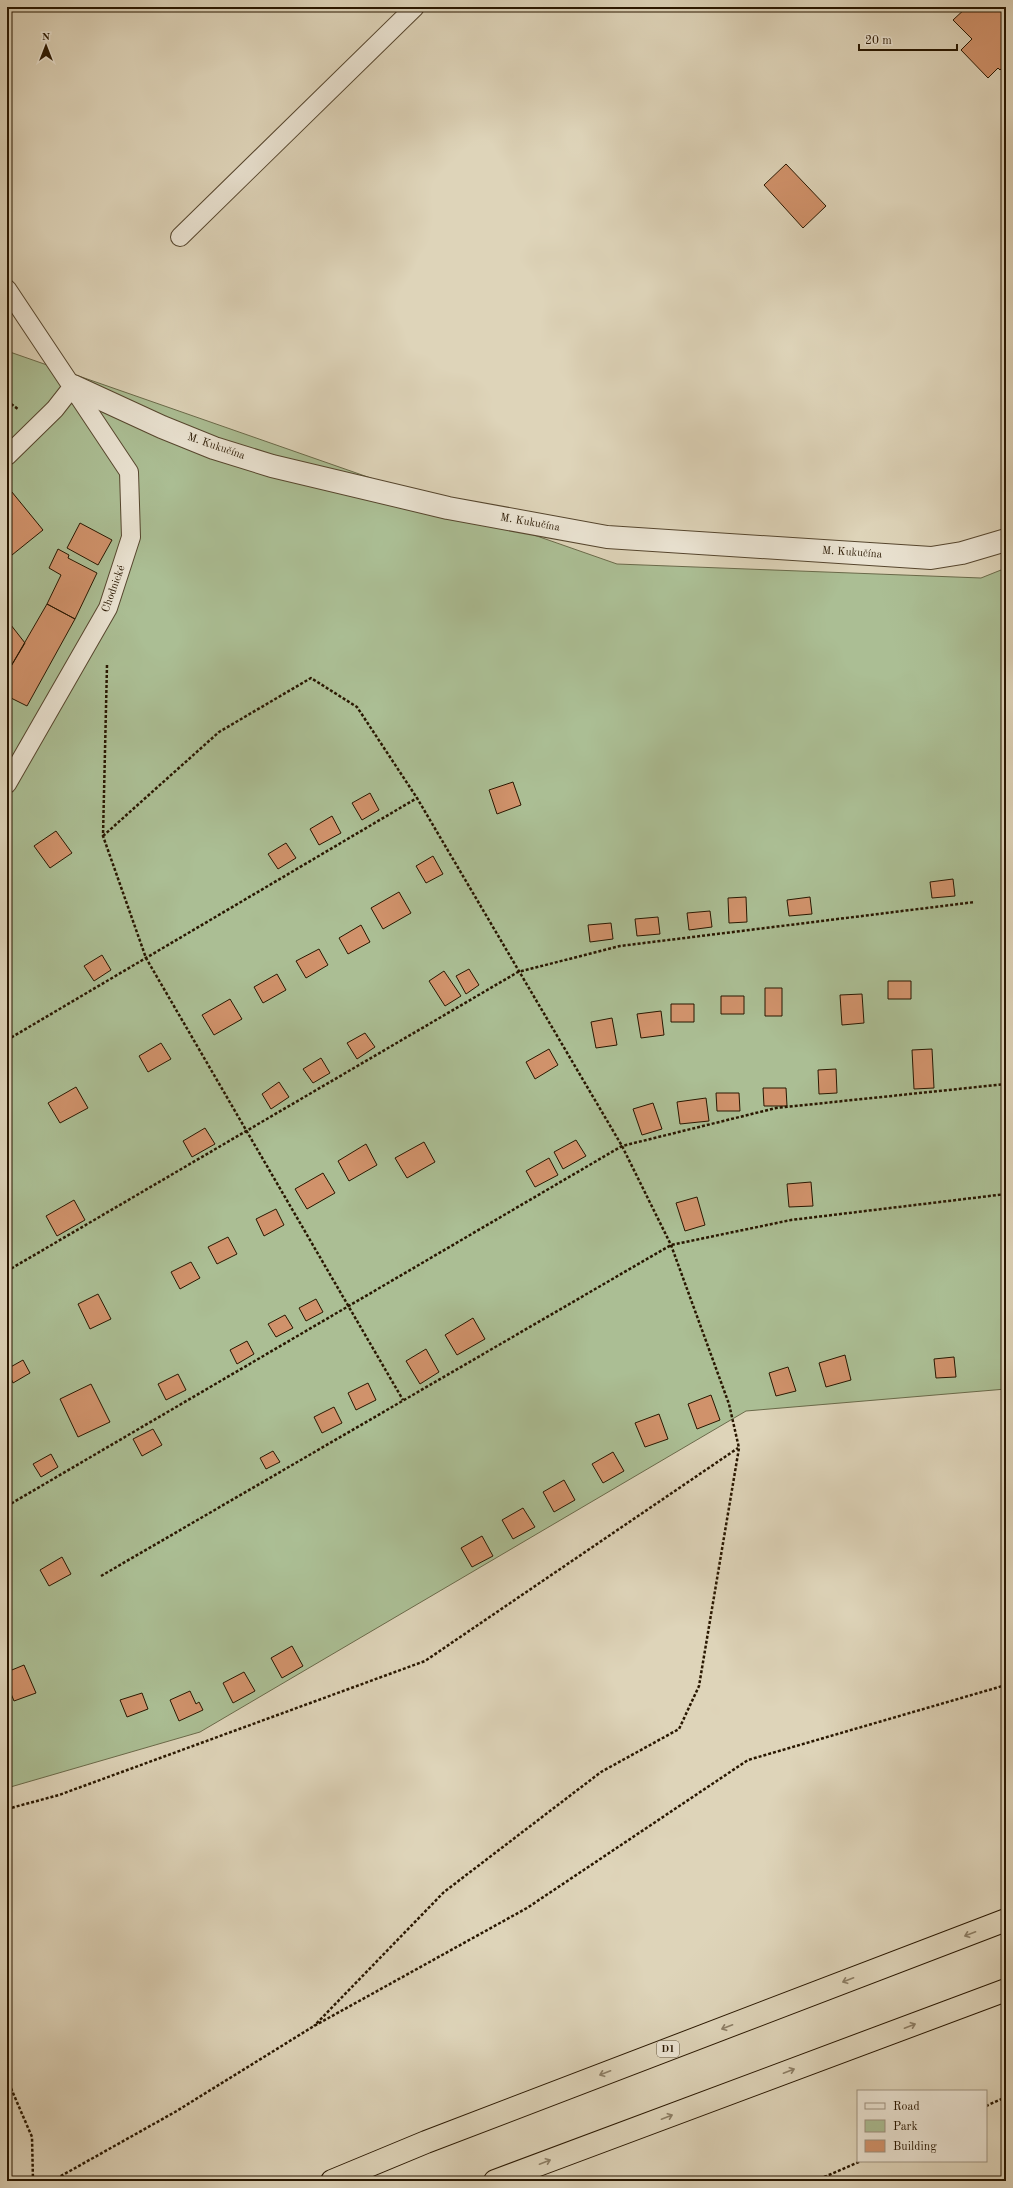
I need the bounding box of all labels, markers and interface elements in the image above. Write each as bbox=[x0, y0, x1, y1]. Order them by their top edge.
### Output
north arrow bbox=[26, 26, 66, 66]
scale bar bbox=[859, 26, 957, 52]
text: N bbox=[42, 32, 51, 43]
text: 20 m bbox=[865, 35, 892, 47]
street label: M. Kukučína bbox=[186, 432, 247, 462]
street label: M. Kukučína bbox=[499, 512, 561, 534]
street label: M. Kukučína bbox=[822, 545, 883, 561]
street label: Chodnické bbox=[100, 564, 128, 614]
one-way arrow bbox=[964, 1930, 976, 1938]
one-way arrow bbox=[843, 1977, 855, 1985]
one-way arrow bbox=[904, 2021, 916, 2029]
one-way arrow bbox=[721, 2023, 733, 2031]
road number: D1 bbox=[657, 2041, 679, 2057]
one-way arrow bbox=[782, 2067, 794, 2075]
one-way arrow bbox=[600, 2070, 612, 2078]
legend bbox=[857, 2090, 987, 2162]
text: Road bbox=[893, 2101, 920, 2113]
one-way arrow bbox=[660, 2112, 672, 2120]
text: Park bbox=[893, 2121, 918, 2133]
text: Building bbox=[893, 2141, 937, 2153]
one-way arrow bbox=[539, 2158, 551, 2166]

